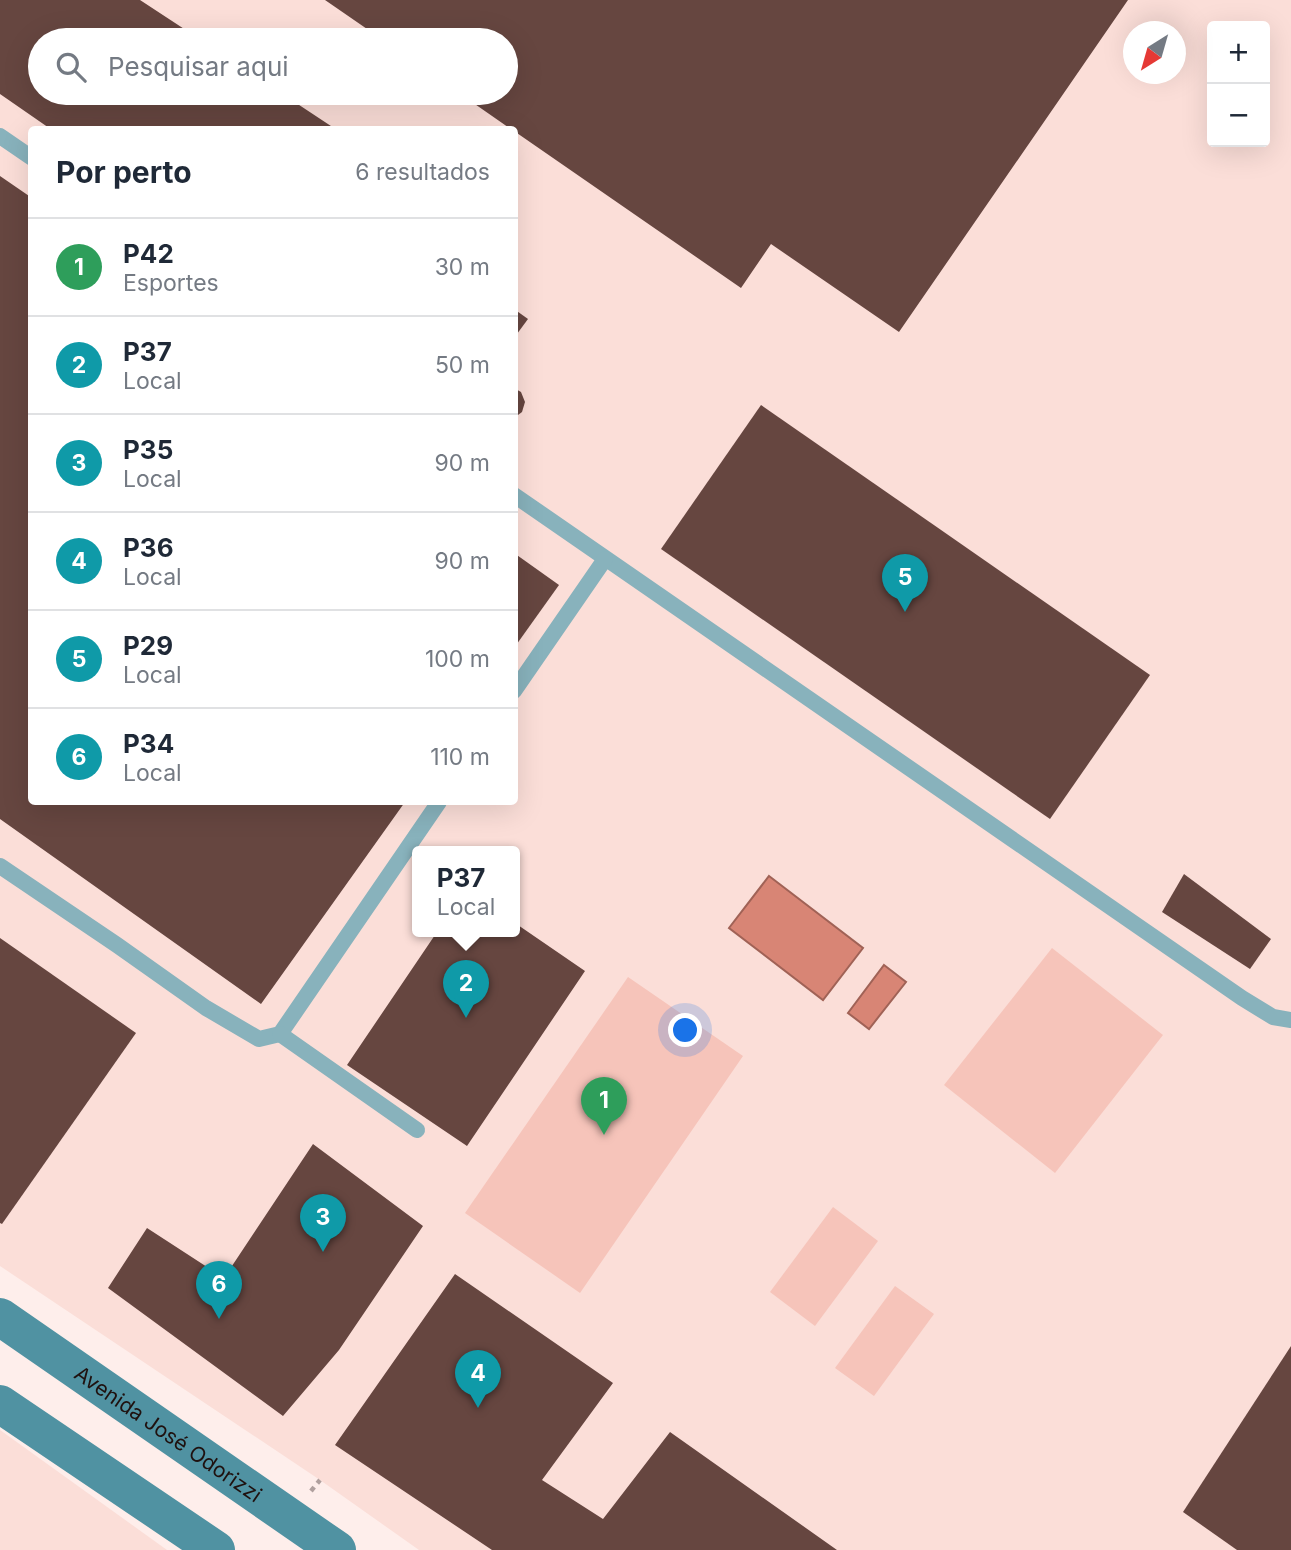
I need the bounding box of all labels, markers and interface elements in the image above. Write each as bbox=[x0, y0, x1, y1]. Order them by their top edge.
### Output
north arrow bbox=[1123, 21, 1186, 84]
map controls bbox=[1207, 21, 1270, 147]
button: + bbox=[1207, 21, 1270, 84]
search box bbox=[28, 28, 518, 105]
icon: search bbox=[52, 48, 90, 86]
text: Pesquisar aqui bbox=[108, 51, 289, 82]
button: − bbox=[1207, 84, 1270, 147]
text: Por perto bbox=[56, 154, 192, 190]
text: 6 resultados bbox=[355, 158, 490, 186]
text: P42 bbox=[123, 238, 174, 269]
text: 1 bbox=[74, 253, 84, 281]
text: 30 m bbox=[435, 253, 490, 281]
text: Esportes bbox=[123, 269, 219, 297]
text: P37 bbox=[123, 336, 172, 367]
text: 2 bbox=[72, 351, 86, 379]
text: 50 m bbox=[435, 351, 490, 379]
text: Local bbox=[123, 367, 182, 395]
text: P35 bbox=[123, 434, 173, 465]
text: 3 bbox=[72, 449, 86, 477]
text: 90 m bbox=[435, 449, 490, 477]
text: Local bbox=[123, 465, 182, 493]
text: P36 bbox=[123, 532, 174, 563]
text: 4 bbox=[71, 547, 87, 575]
text: 90 m bbox=[435, 547, 490, 575]
pin: 5 bbox=[882, 554, 928, 612]
text: Local bbox=[123, 563, 182, 591]
text: P29 bbox=[123, 630, 173, 661]
text: 5 bbox=[72, 645, 86, 673]
text: 100 m bbox=[425, 645, 490, 673]
text: Local bbox=[123, 661, 182, 689]
text: P34 bbox=[123, 728, 174, 759]
text: 6 bbox=[72, 743, 86, 771]
text: 110 m bbox=[430, 743, 490, 771]
text: Local bbox=[123, 759, 182, 787]
popup bbox=[412, 846, 520, 937]
text: P37 bbox=[437, 862, 485, 893]
text: Local bbox=[437, 893, 495, 921]
pin: 2 bbox=[443, 960, 489, 1018]
your location bbox=[668, 1013, 702, 1047]
pin: 1 bbox=[581, 1077, 627, 1135]
pin: 3 bbox=[300, 1194, 346, 1252]
pin: 6 bbox=[196, 1261, 242, 1319]
pin: 4 bbox=[455, 1350, 501, 1408]
street label: Avenida José Odorizzi bbox=[70, 1360, 267, 1507]

